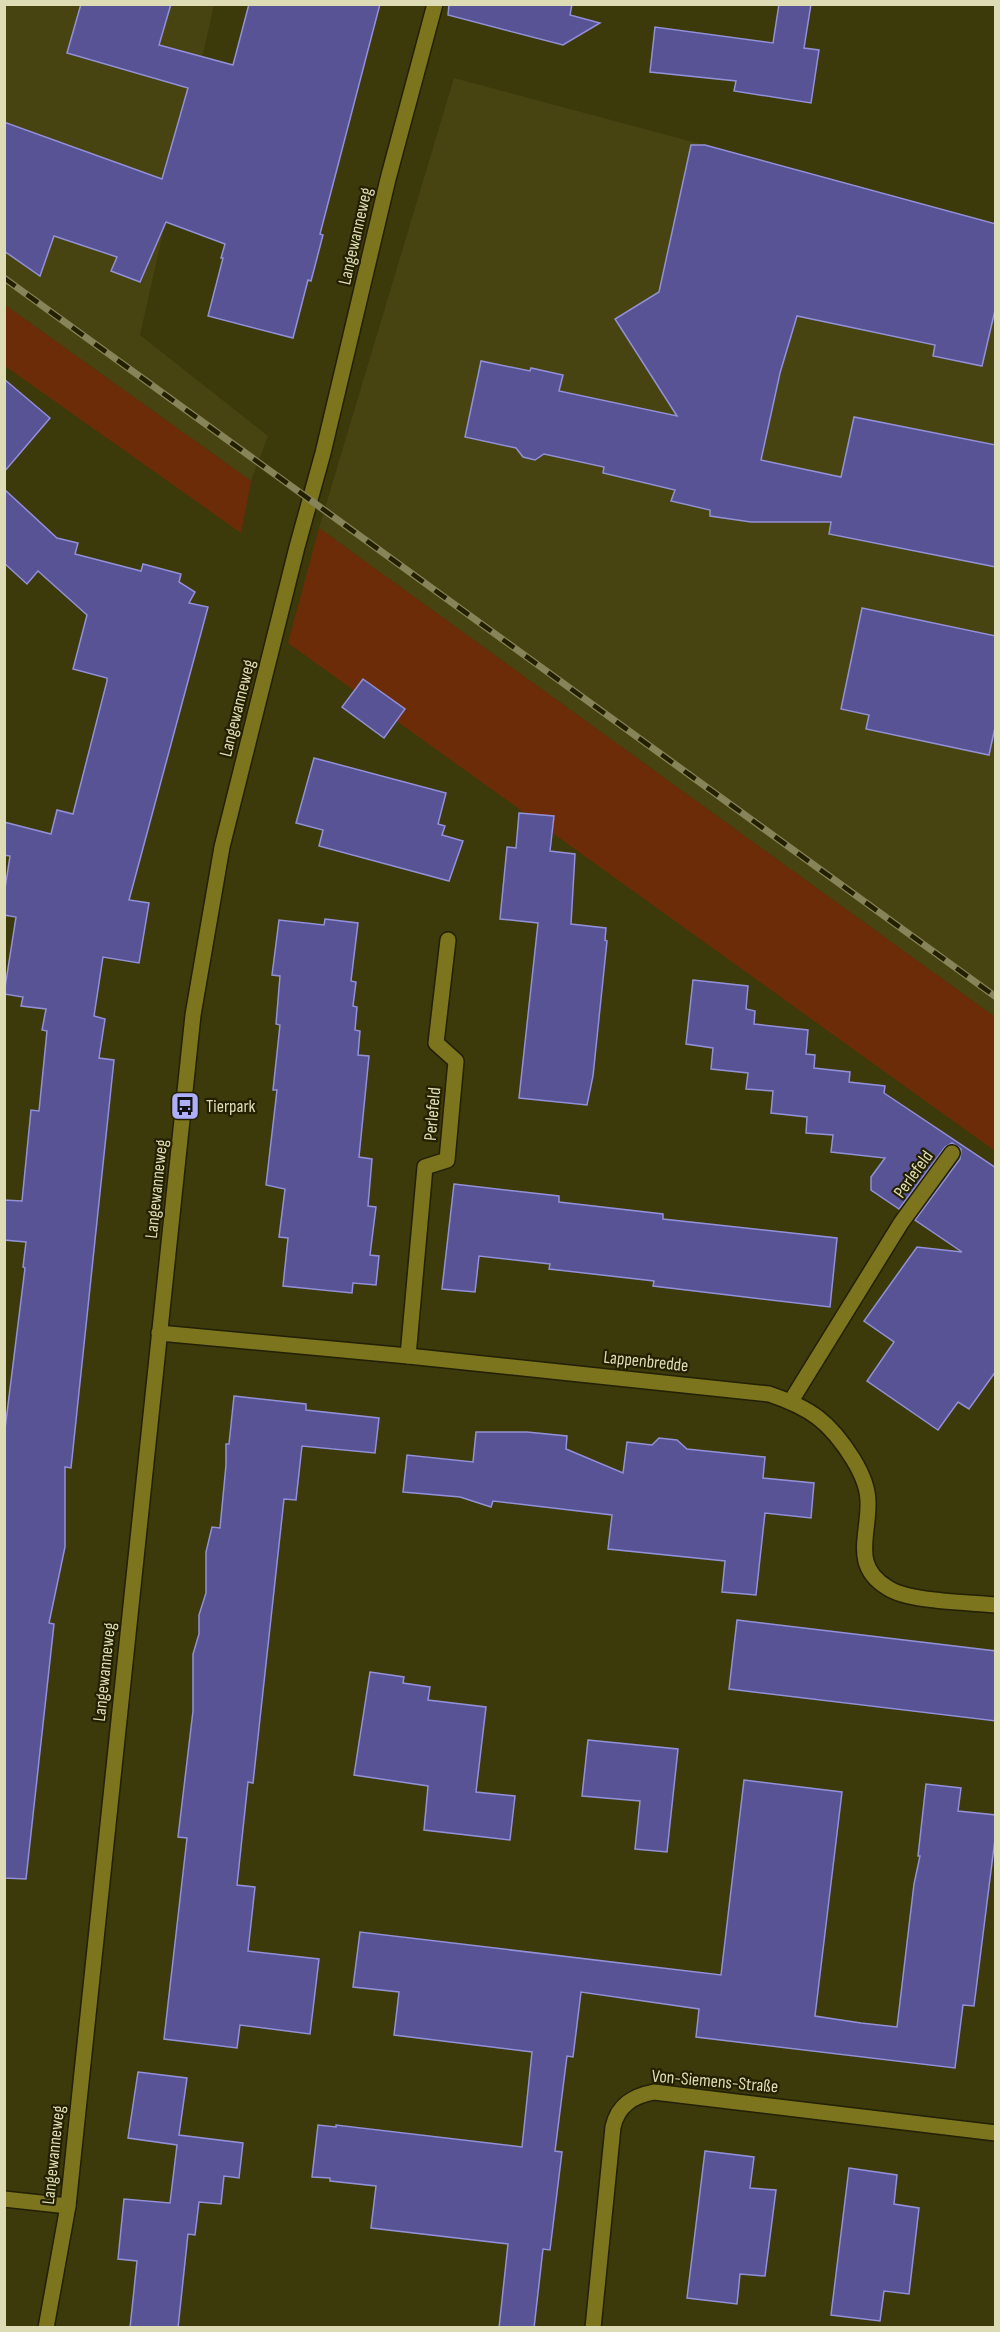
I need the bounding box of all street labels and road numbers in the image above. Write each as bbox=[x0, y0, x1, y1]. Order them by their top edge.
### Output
street label: Langewanneweg bbox=[334, 185, 377, 287]
street label: Langewanneweg bbox=[215, 657, 260, 759]
street label: Perlefeld bbox=[420, 1086, 445, 1142]
street label: Langewanneweg bbox=[141, 1139, 172, 1240]
street label: Perlefeld bbox=[889, 1146, 938, 1202]
street label: Lappenbredde bbox=[602, 1347, 689, 1376]
street label: Langewanneweg bbox=[89, 1622, 120, 1723]
street label: Von-Siemens-Straße bbox=[651, 2066, 779, 2097]
street label: Langewanneweg bbox=[38, 2105, 69, 2206]

